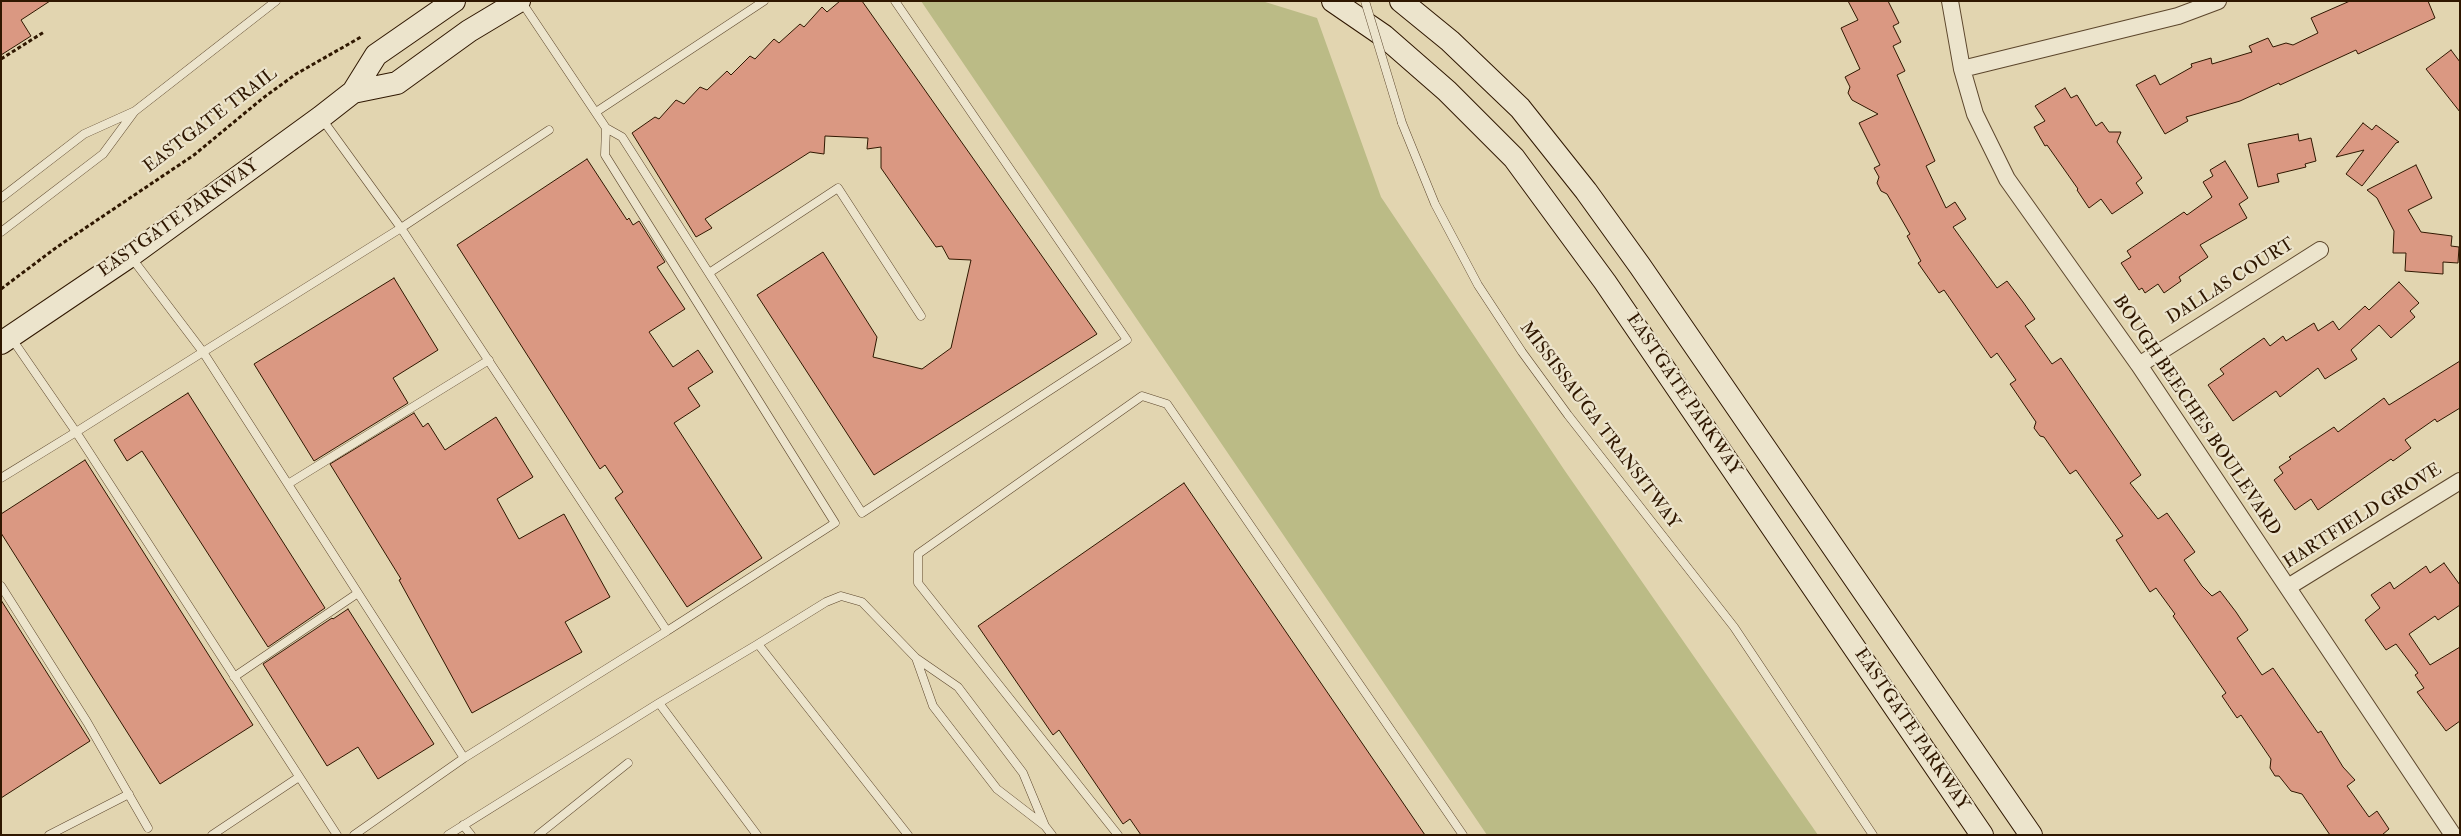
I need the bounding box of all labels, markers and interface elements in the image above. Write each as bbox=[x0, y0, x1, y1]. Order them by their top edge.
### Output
street label: EASTGATE TRAIL bbox=[140, 64, 282, 178]
street label: EASTGATE PARKWAY bbox=[95, 155, 263, 283]
street label: DALLAS COURT bbox=[2163, 234, 2299, 330]
street label: BOUGH BEECHES BOULEVARD bbox=[2107, 292, 2285, 540]
street label: EASTGATE PARKWAY bbox=[1621, 310, 1745, 480]
street label: MISSISSAUGA TRANSITWAY bbox=[1514, 318, 1684, 534]
street label: HARTFIELD GROVE bbox=[2280, 459, 2446, 575]
street label: EASTGATE PARKWAY bbox=[1849, 645, 1973, 815]

